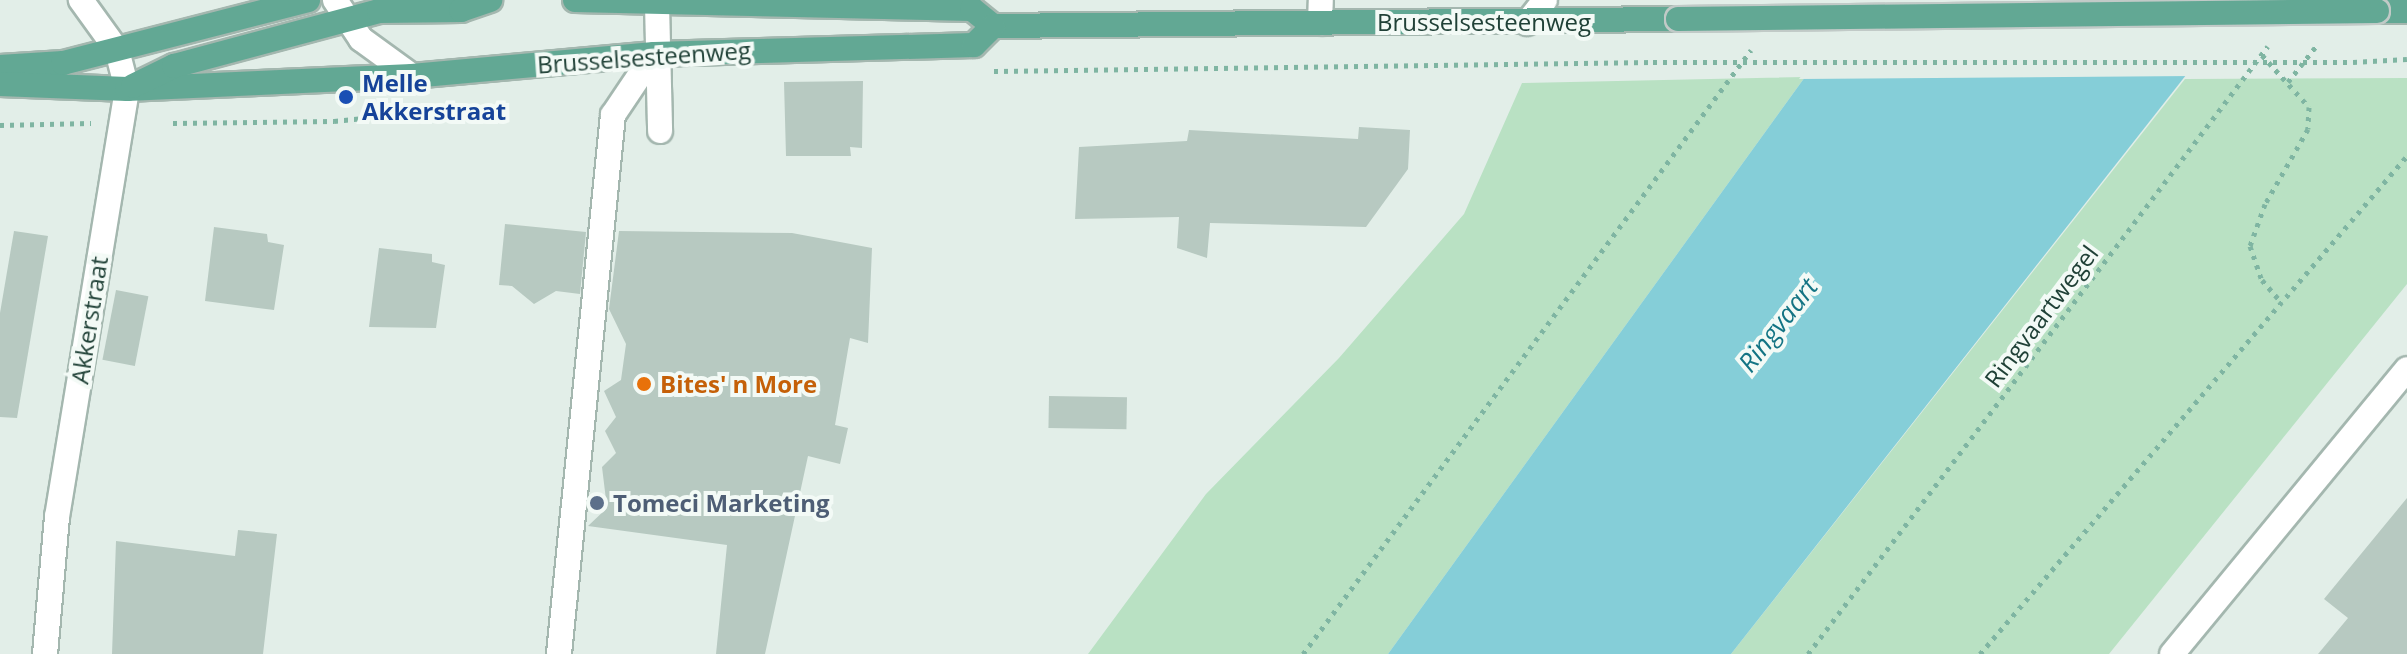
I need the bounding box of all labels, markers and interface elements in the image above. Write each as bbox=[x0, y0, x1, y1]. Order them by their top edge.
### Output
street label: Brusselsesteenweg bbox=[1377, 8, 1591, 36]
street label: Brusselsesteenweg bbox=[536, 35, 752, 79]
place label: Melle Akkerstraat bbox=[362, 69, 506, 125]
marker: Melle Akkerstraat bbox=[337, 88, 355, 106]
street label: Ringvaartwegel bbox=[1978, 239, 2104, 393]
street label: Akkerstraat bbox=[65, 254, 113, 386]
water label: Ringvaart bbox=[1732, 272, 1824, 378]
place label: Bites' n More bbox=[660, 370, 817, 398]
marker: Bites' n More bbox=[635, 375, 653, 393]
place label: Tomeci Marketing bbox=[613, 489, 830, 517]
marker: Tomeci Marketing bbox=[588, 494, 606, 512]

